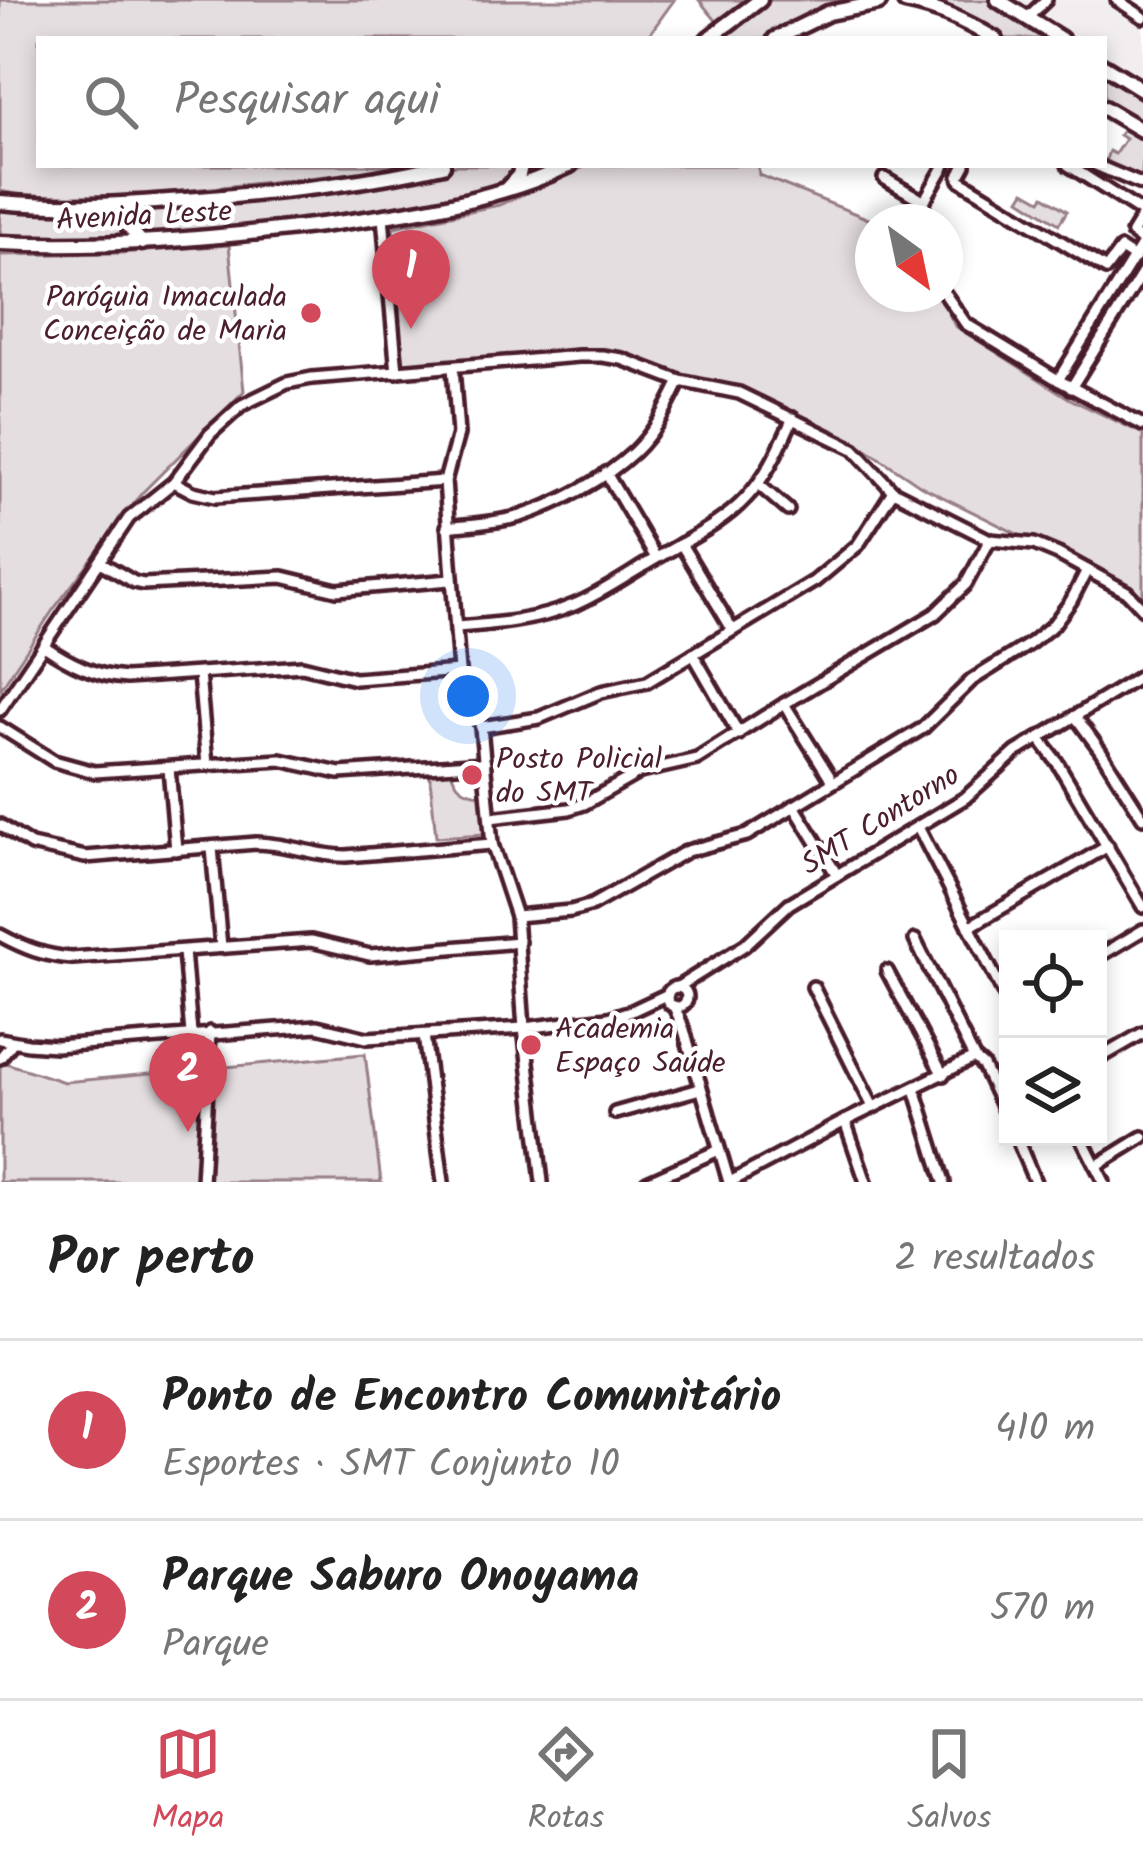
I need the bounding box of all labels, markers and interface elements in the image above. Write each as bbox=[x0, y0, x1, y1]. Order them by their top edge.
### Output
search box bbox=[36, 36, 1107, 168]
text: Pesquisar aqui bbox=[174, 66, 440, 138]
icon: search bbox=[78, 69, 144, 135]
street label: Avenida Leste bbox=[55, 188, 233, 246]
north arrow bbox=[855, 204, 963, 312]
pin: 1 bbox=[372, 230, 450, 329]
place label: Paróquia Imaculada Conceição de Maria bbox=[43, 274, 287, 356]
marker: Paróquia Imaculada Conceição de Maria bbox=[298, 300, 324, 326]
your location bbox=[438, 666, 498, 726]
place label: Posto Policial do SMT bbox=[496, 736, 662, 818]
street label: SMT Contorno bbox=[792, 753, 970, 889]
marker: Posto Policial do SMT bbox=[459, 762, 485, 788]
map controls bbox=[999, 930, 1107, 1146]
button: locate bbox=[999, 930, 1107, 1038]
place label: Academia Espaço Saúde bbox=[555, 1006, 726, 1088]
marker: Academia Espaço Saúde bbox=[518, 1032, 544, 1058]
pin: 2 bbox=[149, 1033, 227, 1132]
button: layers bbox=[999, 1038, 1107, 1146]
text: Por perto bbox=[48, 1220, 254, 1301]
text: 2 resultados bbox=[894, 1229, 1095, 1291]
text: Ponto de Encontro Comunitário bbox=[162, 1363, 781, 1435]
text: 1 bbox=[81, 1399, 93, 1461]
text: 410 m bbox=[995, 1399, 1095, 1461]
text: Esportes · SMT Conjunto 10 bbox=[162, 1435, 620, 1497]
text: Parque Saburo Onoyama bbox=[162, 1543, 639, 1615]
text: 2 bbox=[76, 1579, 98, 1641]
text: 570 m bbox=[990, 1579, 1095, 1641]
text: Parque bbox=[162, 1615, 269, 1677]
tab: Mapa bbox=[152, 1721, 224, 1846]
tab: Rotas bbox=[528, 1721, 604, 1846]
tab: Salvos bbox=[907, 1721, 991, 1846]

